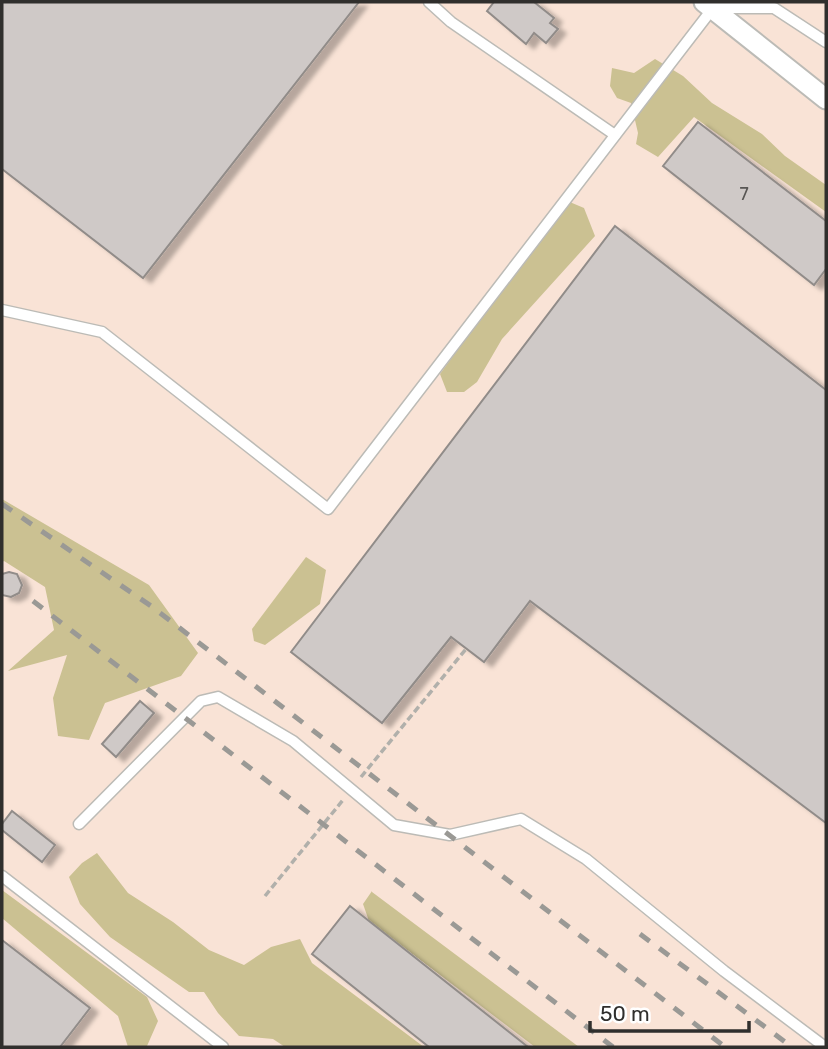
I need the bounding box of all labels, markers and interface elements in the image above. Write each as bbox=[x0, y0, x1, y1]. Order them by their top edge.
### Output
house number: 7 bbox=[739, 183, 749, 205]
scale bar bbox=[590, 990, 749, 1034]
text: 50 m bbox=[600, 1001, 650, 1026]

